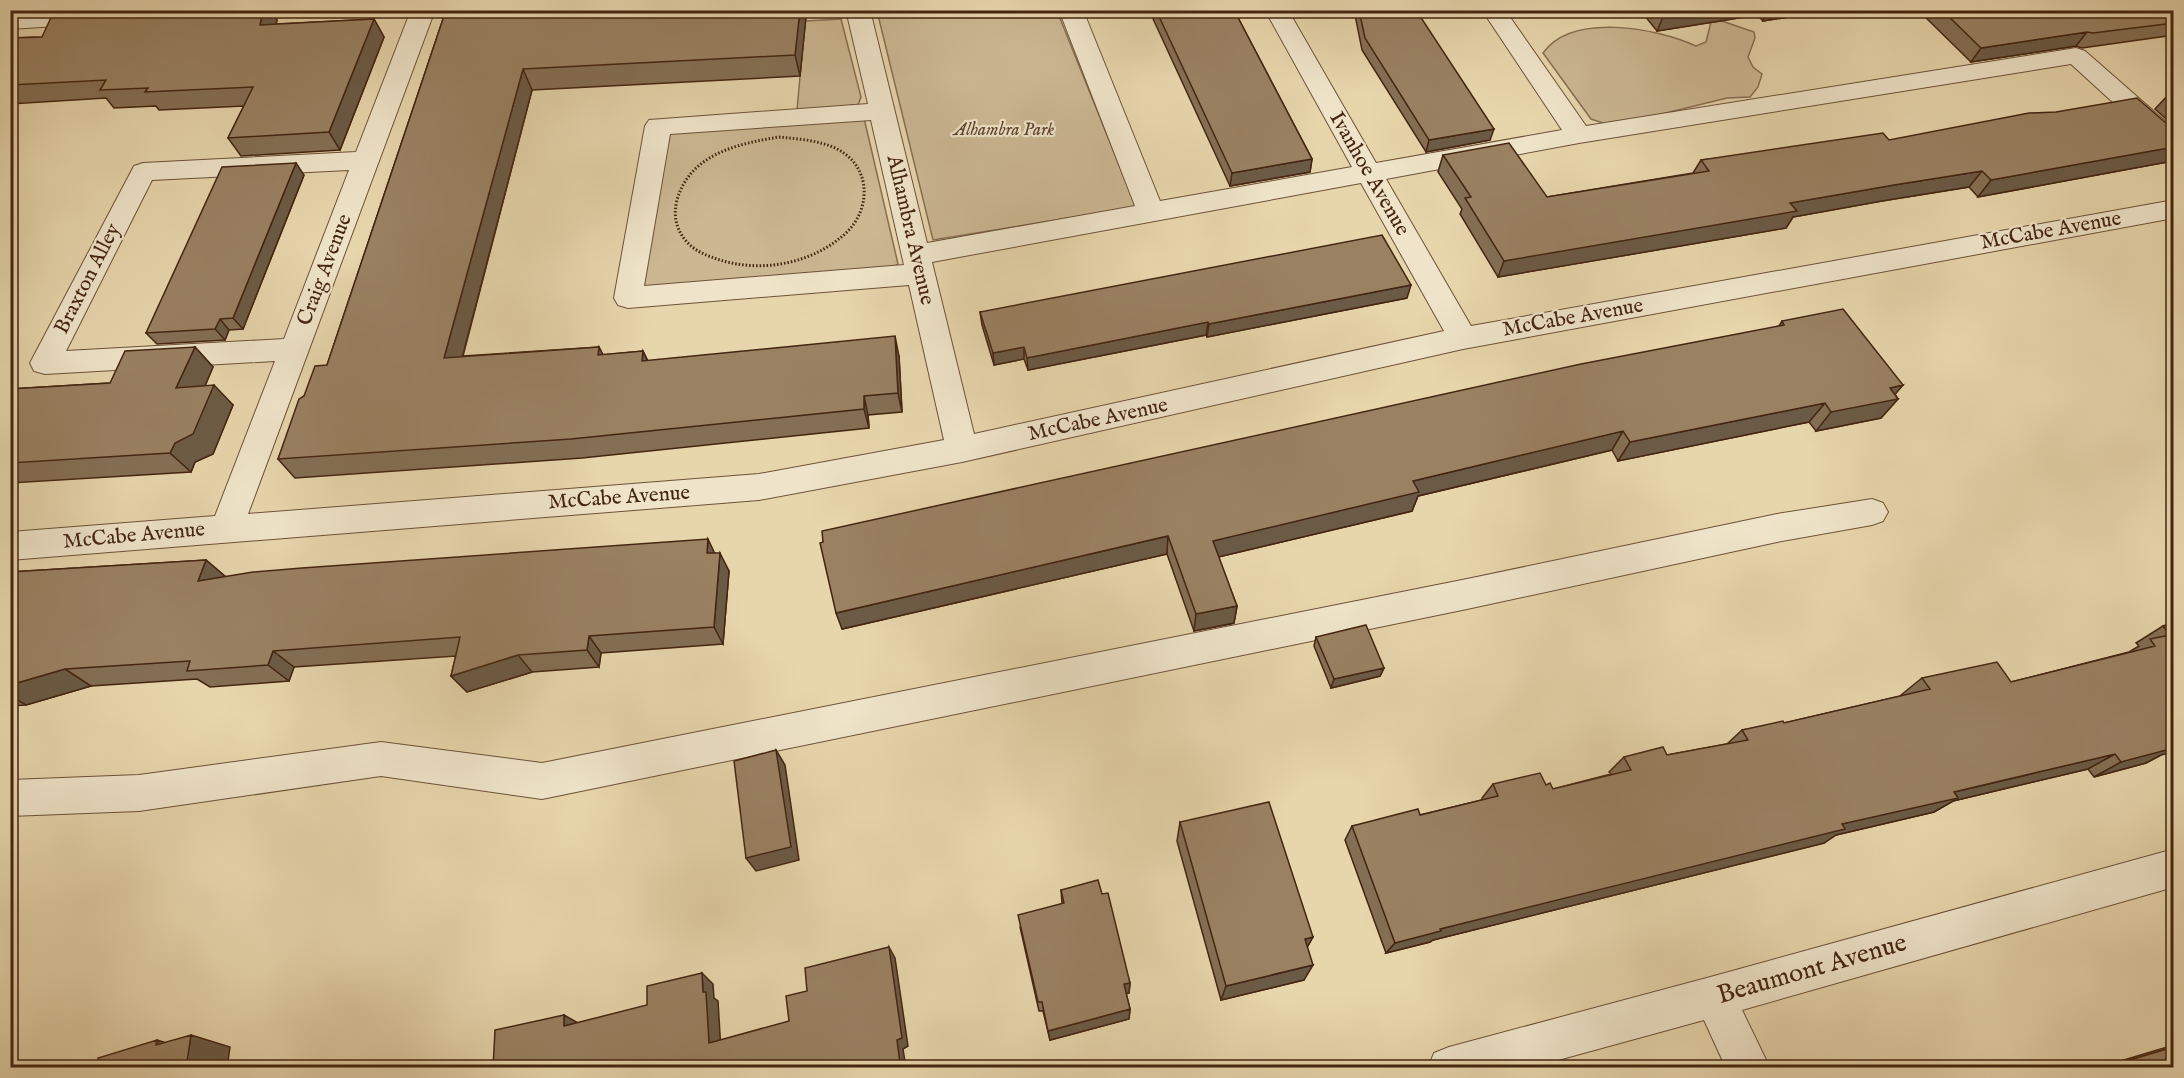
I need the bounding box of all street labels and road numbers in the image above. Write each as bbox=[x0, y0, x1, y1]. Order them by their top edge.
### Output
street label: Ivanhoe Avenue bbox=[1323, 107, 1416, 241]
street label: Alhambra Avenue bbox=[879, 151, 940, 308]
street label: McCabe Avenue bbox=[1979, 205, 2124, 257]
street label: Craig Avenue bbox=[291, 210, 359, 330]
street label: Braxton Alley bbox=[49, 219, 128, 339]
street label: McCabe Avenue bbox=[1501, 292, 1646, 344]
street label: McCabe Avenue bbox=[1026, 392, 1171, 448]
street label: McCabe Avenue bbox=[547, 480, 691, 516]
street label: McCabe Avenue bbox=[62, 516, 206, 556]
street label: Beaumont Avenue bbox=[1713, 926, 1911, 1012]

